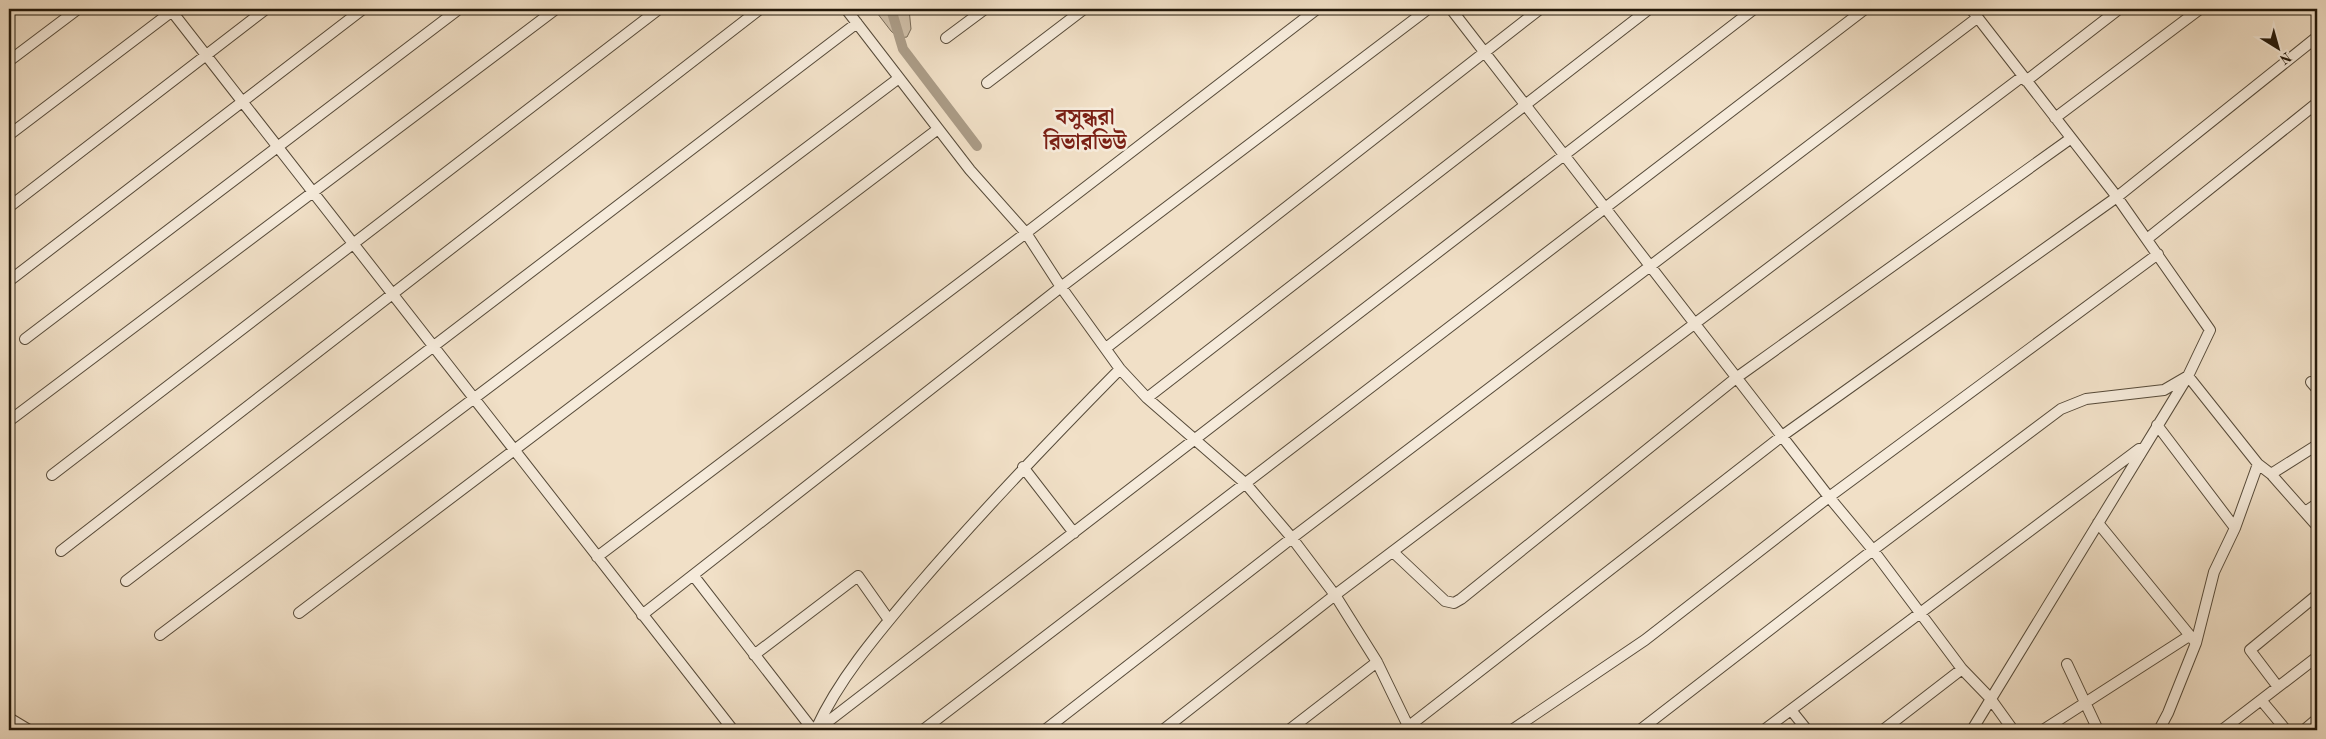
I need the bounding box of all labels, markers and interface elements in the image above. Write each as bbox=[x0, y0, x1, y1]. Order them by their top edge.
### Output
north arrow bbox=[2254, 22, 2304, 72]
text: N bbox=[2276, 49, 2294, 67]
district label: বসুন্ধরা রিভারভিউ bbox=[1043, 107, 1127, 154]

